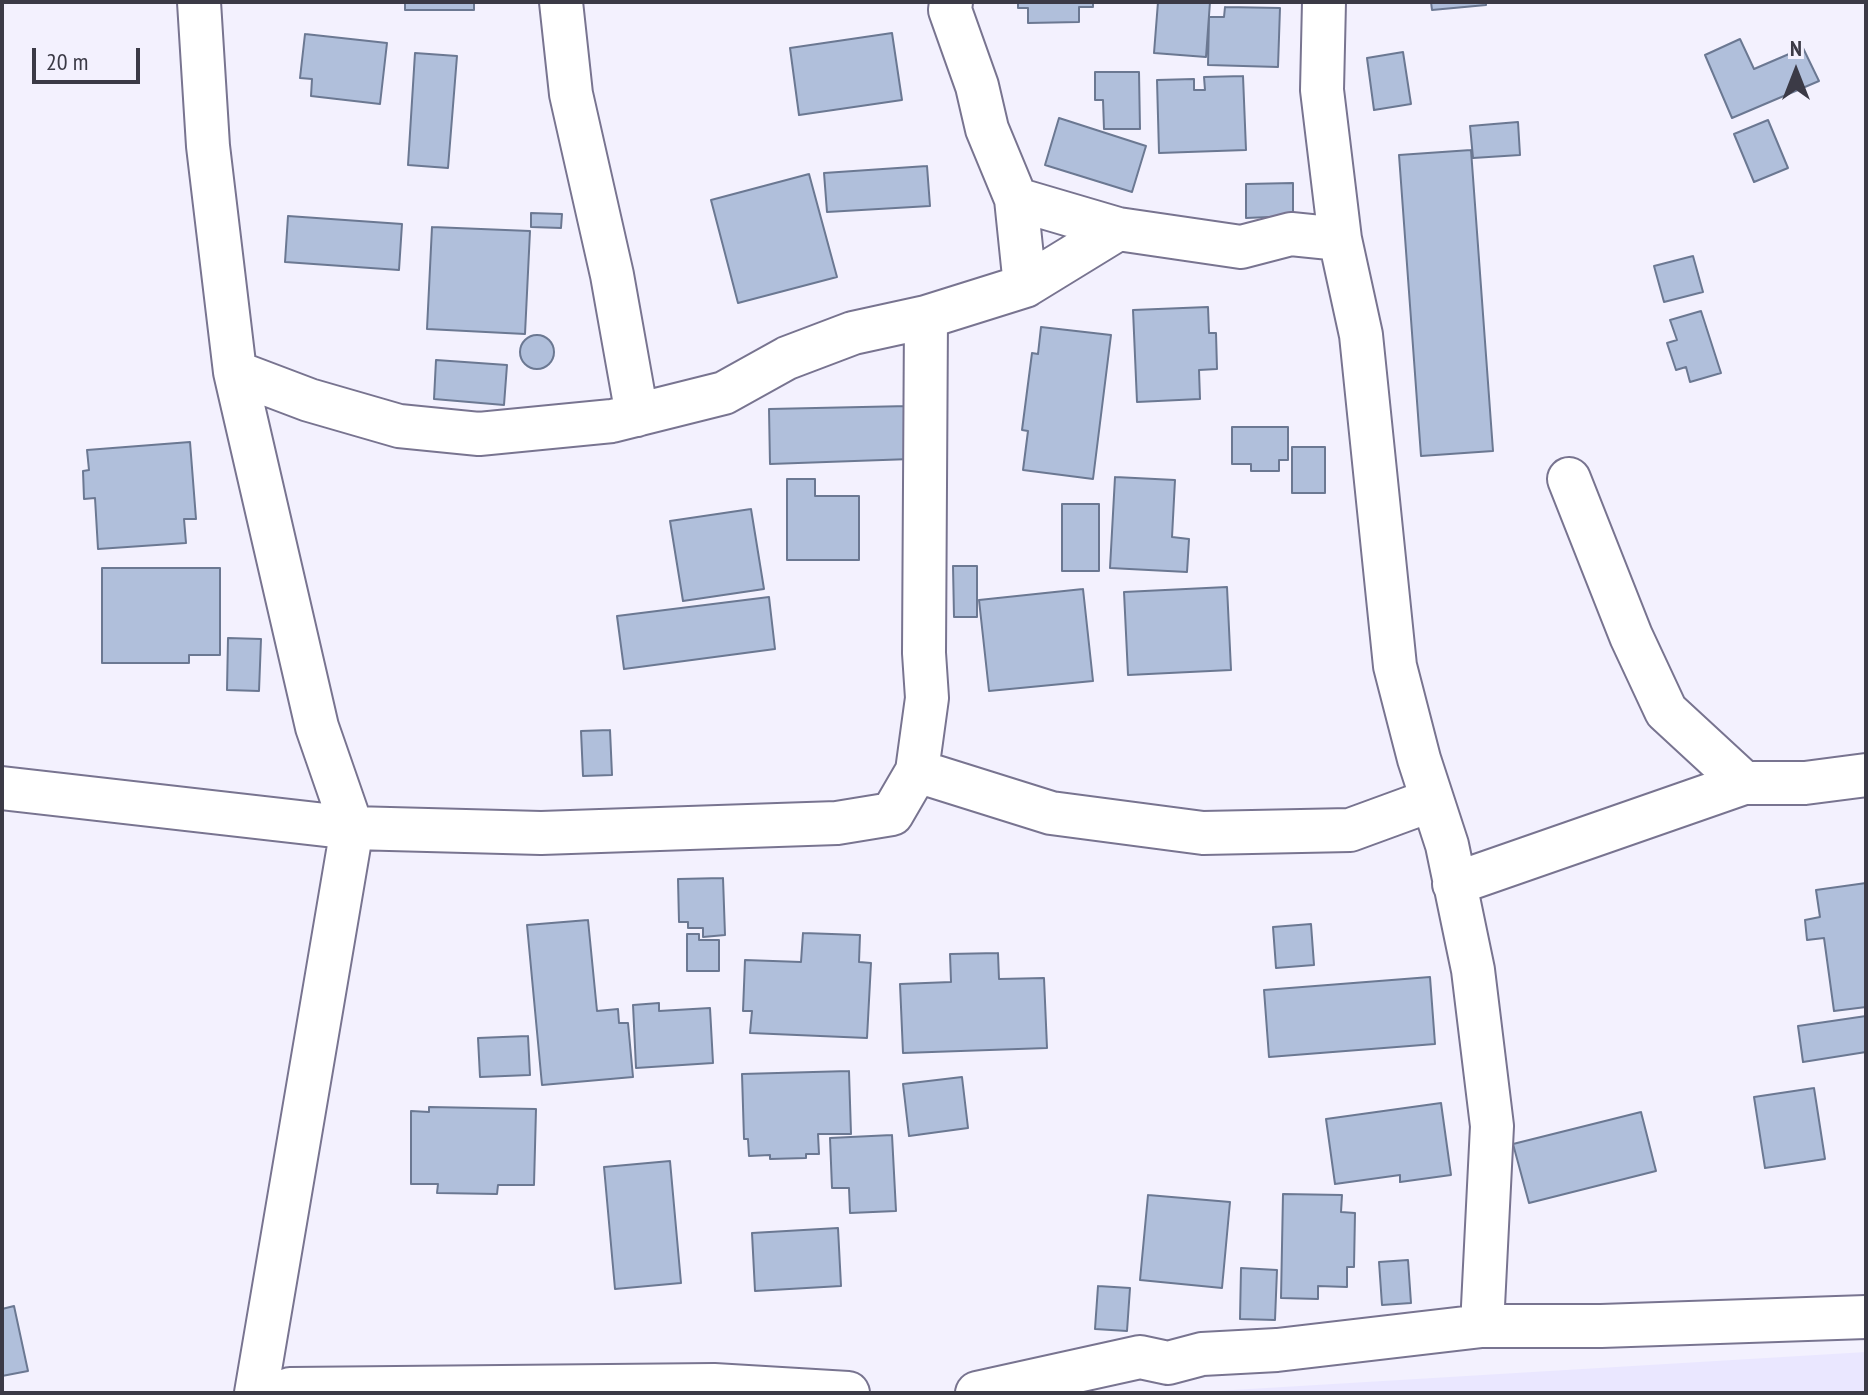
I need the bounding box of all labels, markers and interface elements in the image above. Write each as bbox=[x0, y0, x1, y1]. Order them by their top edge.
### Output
scale bar bbox=[36, 32, 144, 82]
north arrow bbox=[1756, 32, 1836, 112]
text: N bbox=[1790, 34, 1802, 62]
text: 20 m bbox=[46, 46, 88, 77]

